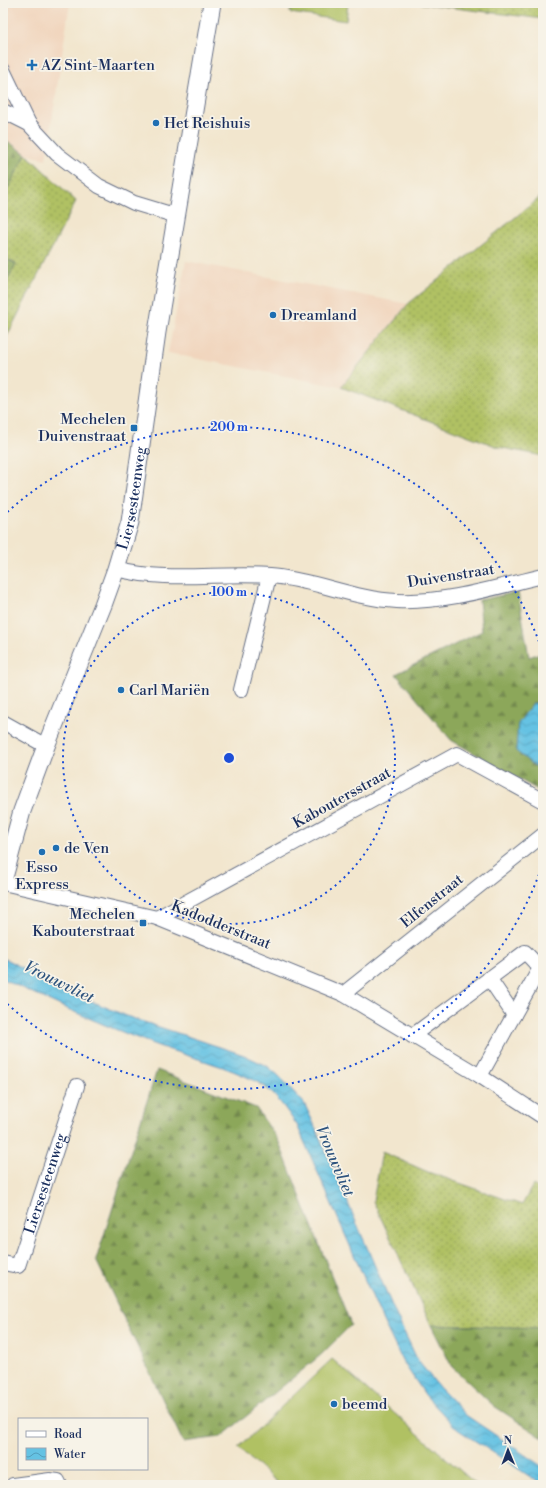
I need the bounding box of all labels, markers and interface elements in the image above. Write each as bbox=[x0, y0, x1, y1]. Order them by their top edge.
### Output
place label: AZ Sint-Maarten bbox=[40, 56, 155, 75]
marker: AZ Sint-Maarten bbox=[26, 59, 38, 71]
place label: Het Reishuis bbox=[164, 114, 250, 133]
marker: Het Reishuis bbox=[151, 118, 161, 128]
place label: Dreamland bbox=[281, 306, 357, 325]
marker: Dreamland bbox=[268, 310, 278, 320]
place label: Mechelen Duivenstraat bbox=[38, 410, 127, 446]
text: 200 m bbox=[210, 420, 248, 435]
marker: Mechelen Duivenstraat bbox=[129, 423, 139, 433]
street label: Liersesteenweg bbox=[113, 445, 150, 552]
street label: Duivenstraat bbox=[406, 560, 497, 592]
text: 100 m bbox=[211, 585, 247, 600]
place label: Carl Mariën bbox=[129, 681, 210, 700]
marker: Carl Mariën bbox=[116, 685, 126, 695]
centre of rings bbox=[222, 751, 236, 765]
street label: Kaboutersstraat bbox=[290, 763, 395, 833]
place label: de Ven bbox=[64, 839, 109, 858]
marker: de Ven bbox=[51, 843, 61, 853]
marker: Esso Express bbox=[37, 847, 47, 857]
place label: Esso Express bbox=[15, 858, 69, 894]
street label: Elfenstraat bbox=[397, 869, 468, 932]
street label: Kadodderstraat bbox=[168, 896, 274, 954]
place label: Mechelen Kabouterstraat bbox=[32, 905, 136, 941]
marker: Mechelen Kabouterstraat bbox=[138, 918, 148, 928]
water label: Vrouwvliet bbox=[21, 957, 98, 1008]
water label: Vrouwvliet bbox=[311, 1122, 359, 1200]
street label: Liersesteenweg bbox=[20, 1131, 70, 1236]
place label: beemd bbox=[342, 1395, 388, 1414]
marker: beemd bbox=[329, 1399, 339, 1409]
legend bbox=[18, 1418, 148, 1470]
text: Road bbox=[54, 1427, 82, 1442]
north arrow bbox=[488, 1430, 528, 1470]
text: N bbox=[503, 1434, 513, 1448]
text: Water bbox=[53, 1447, 86, 1462]

